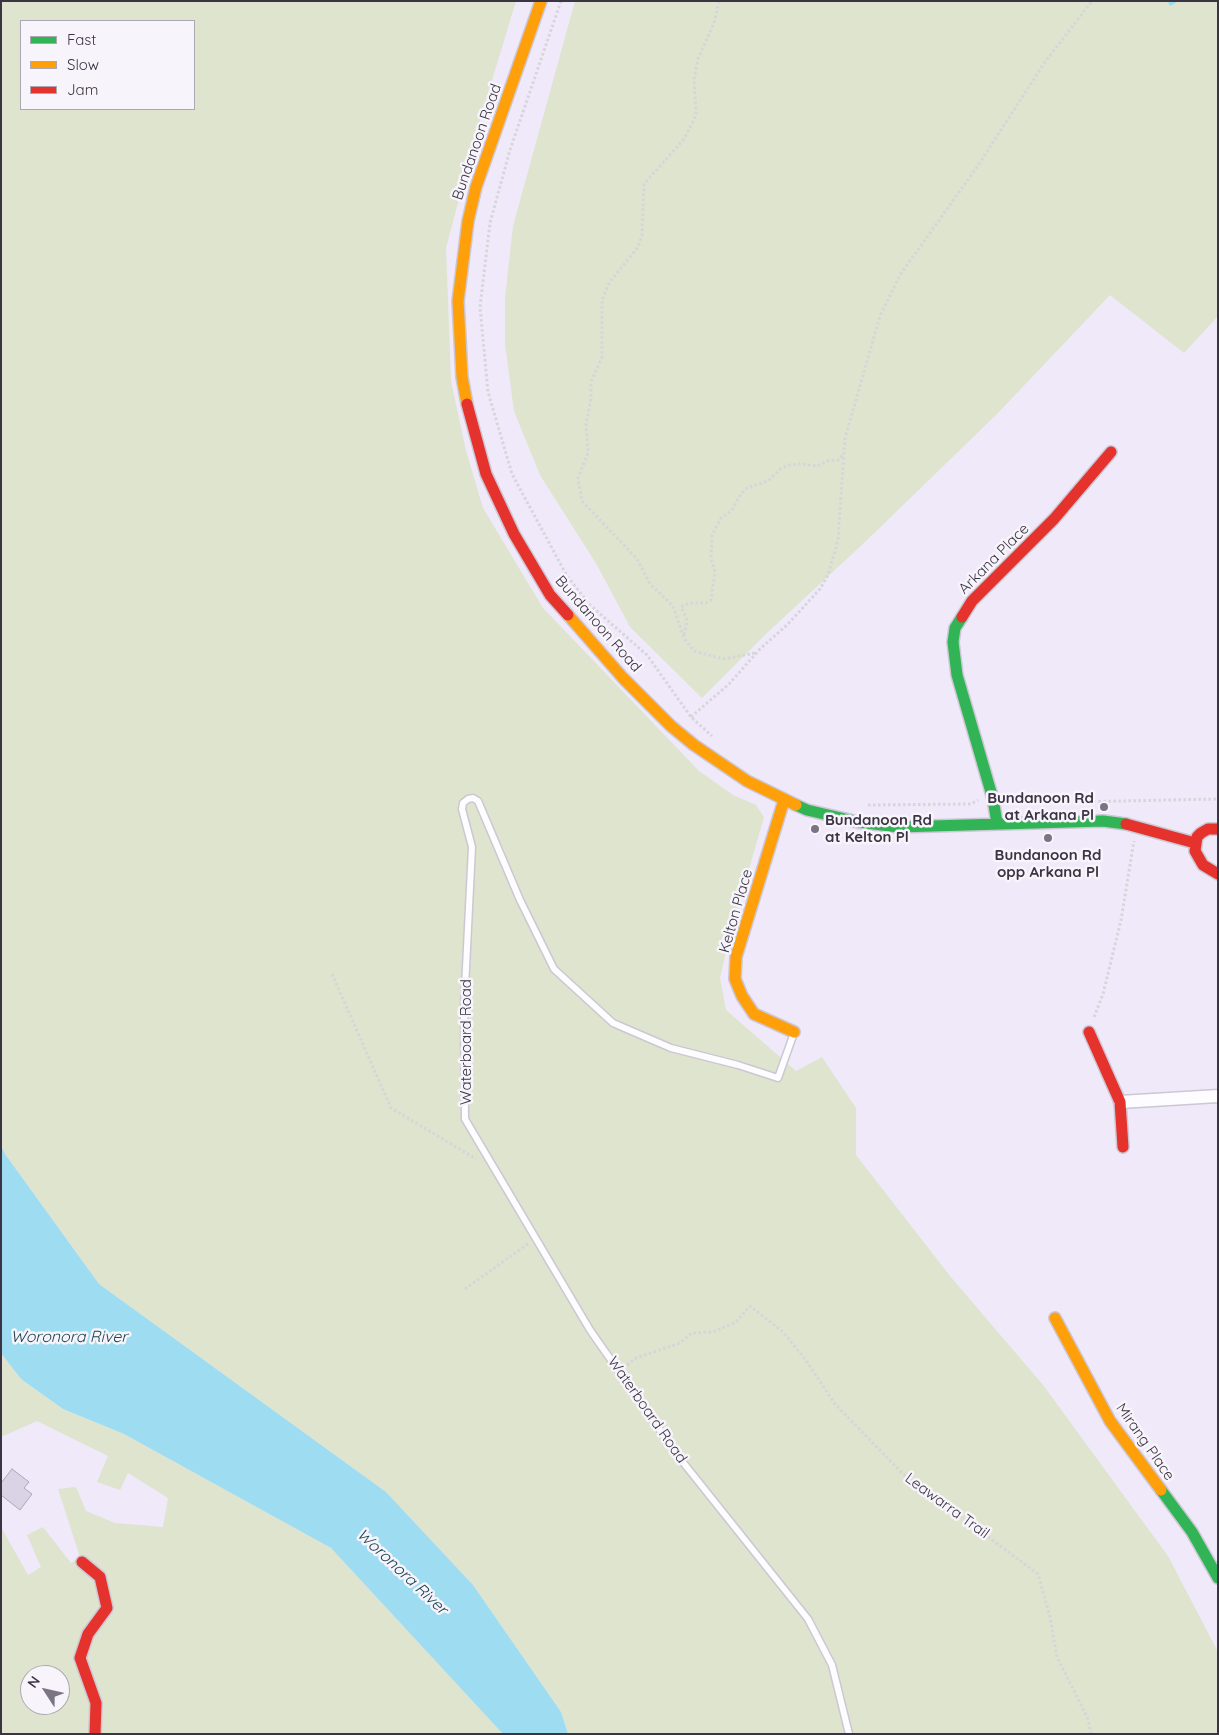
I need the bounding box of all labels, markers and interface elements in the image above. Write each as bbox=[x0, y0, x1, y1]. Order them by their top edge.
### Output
legend bbox=[20, 20, 195, 110]
text: Fast bbox=[67, 30, 96, 49]
text: Slow bbox=[67, 55, 99, 74]
text: Jam bbox=[67, 80, 98, 99]
street label: Bundanoon Road bbox=[449, 81, 505, 203]
street label: Arkana Place bbox=[955, 520, 1033, 598]
street label: Bundanoon Road bbox=[551, 572, 645, 676]
place label: Bundanoon Rd at Arkana Pl bbox=[987, 789, 1094, 824]
marker: Bundanoon Rd at Arkana Pl bbox=[1098, 801, 1110, 813]
place label: Bundanoon Rd at Kelton Pl bbox=[825, 811, 932, 846]
marker: Bundanoon Rd at Kelton Pl bbox=[809, 823, 821, 835]
marker: Bundanoon Rd opp Arkana Pl bbox=[1042, 832, 1054, 844]
place label: Bundanoon Rd opp Arkana Pl bbox=[995, 846, 1101, 881]
street label: Kelton Place bbox=[715, 867, 757, 955]
street label: Waterboard Road bbox=[457, 979, 475, 1105]
water label: Woronora River bbox=[10, 1327, 128, 1347]
street label: Waterboard Road bbox=[604, 1353, 690, 1467]
street label: Mirang Place bbox=[1112, 1400, 1178, 1484]
street label: Leawarra Trail bbox=[901, 1469, 993, 1543]
water label: Woronora River bbox=[353, 1525, 451, 1619]
north arrow bbox=[20, 1665, 70, 1715]
text: N bbox=[23, 1673, 44, 1691]

